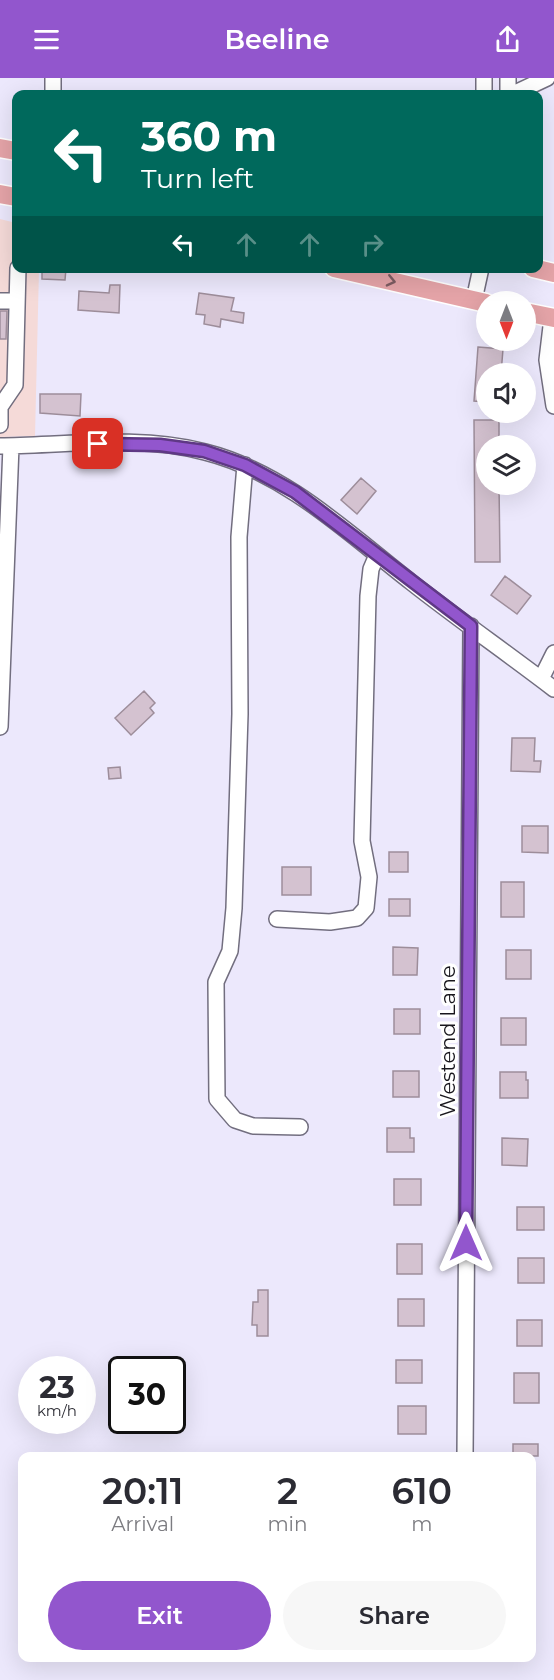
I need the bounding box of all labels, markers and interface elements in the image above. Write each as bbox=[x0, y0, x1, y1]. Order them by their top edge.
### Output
icon: menu bbox=[30, 23, 63, 56]
text: Beeline bbox=[224, 23, 330, 56]
icon: share bbox=[491, 23, 524, 56]
text: 360 m bbox=[141, 110, 277, 162]
icon: left bbox=[42, 114, 120, 192]
text: Turn left bbox=[141, 162, 254, 195]
icon: left bbox=[167, 228, 200, 261]
icon: ahead bbox=[230, 228, 263, 261]
icon: ahead bbox=[293, 228, 326, 261]
icon: right bbox=[356, 228, 389, 261]
one-way arrow bbox=[385, 274, 395, 287]
north arrow bbox=[476, 291, 536, 351]
map controls bbox=[476, 291, 536, 495]
button: sound bbox=[476, 363, 536, 423]
pin bbox=[72, 418, 123, 469]
icon: arrive bbox=[81, 427, 114, 460]
button: layers bbox=[476, 435, 536, 495]
street label: Westend Lane bbox=[435, 965, 460, 1117]
position arrow bbox=[434, 1211, 498, 1275]
speed limit sign: 30 bbox=[108, 1356, 186, 1434]
text: 23 bbox=[39, 1369, 75, 1406]
text: km/h bbox=[37, 1401, 77, 1420]
text: 20:11 bbox=[102, 1469, 183, 1513]
text: 2 bbox=[277, 1469, 298, 1513]
text: 610 bbox=[391, 1469, 452, 1513]
text: Arrival bbox=[111, 1512, 174, 1536]
text: min bbox=[267, 1512, 308, 1536]
text: m bbox=[411, 1512, 432, 1536]
button: Exit bbox=[48, 1581, 271, 1650]
button: Share bbox=[283, 1581, 506, 1650]

